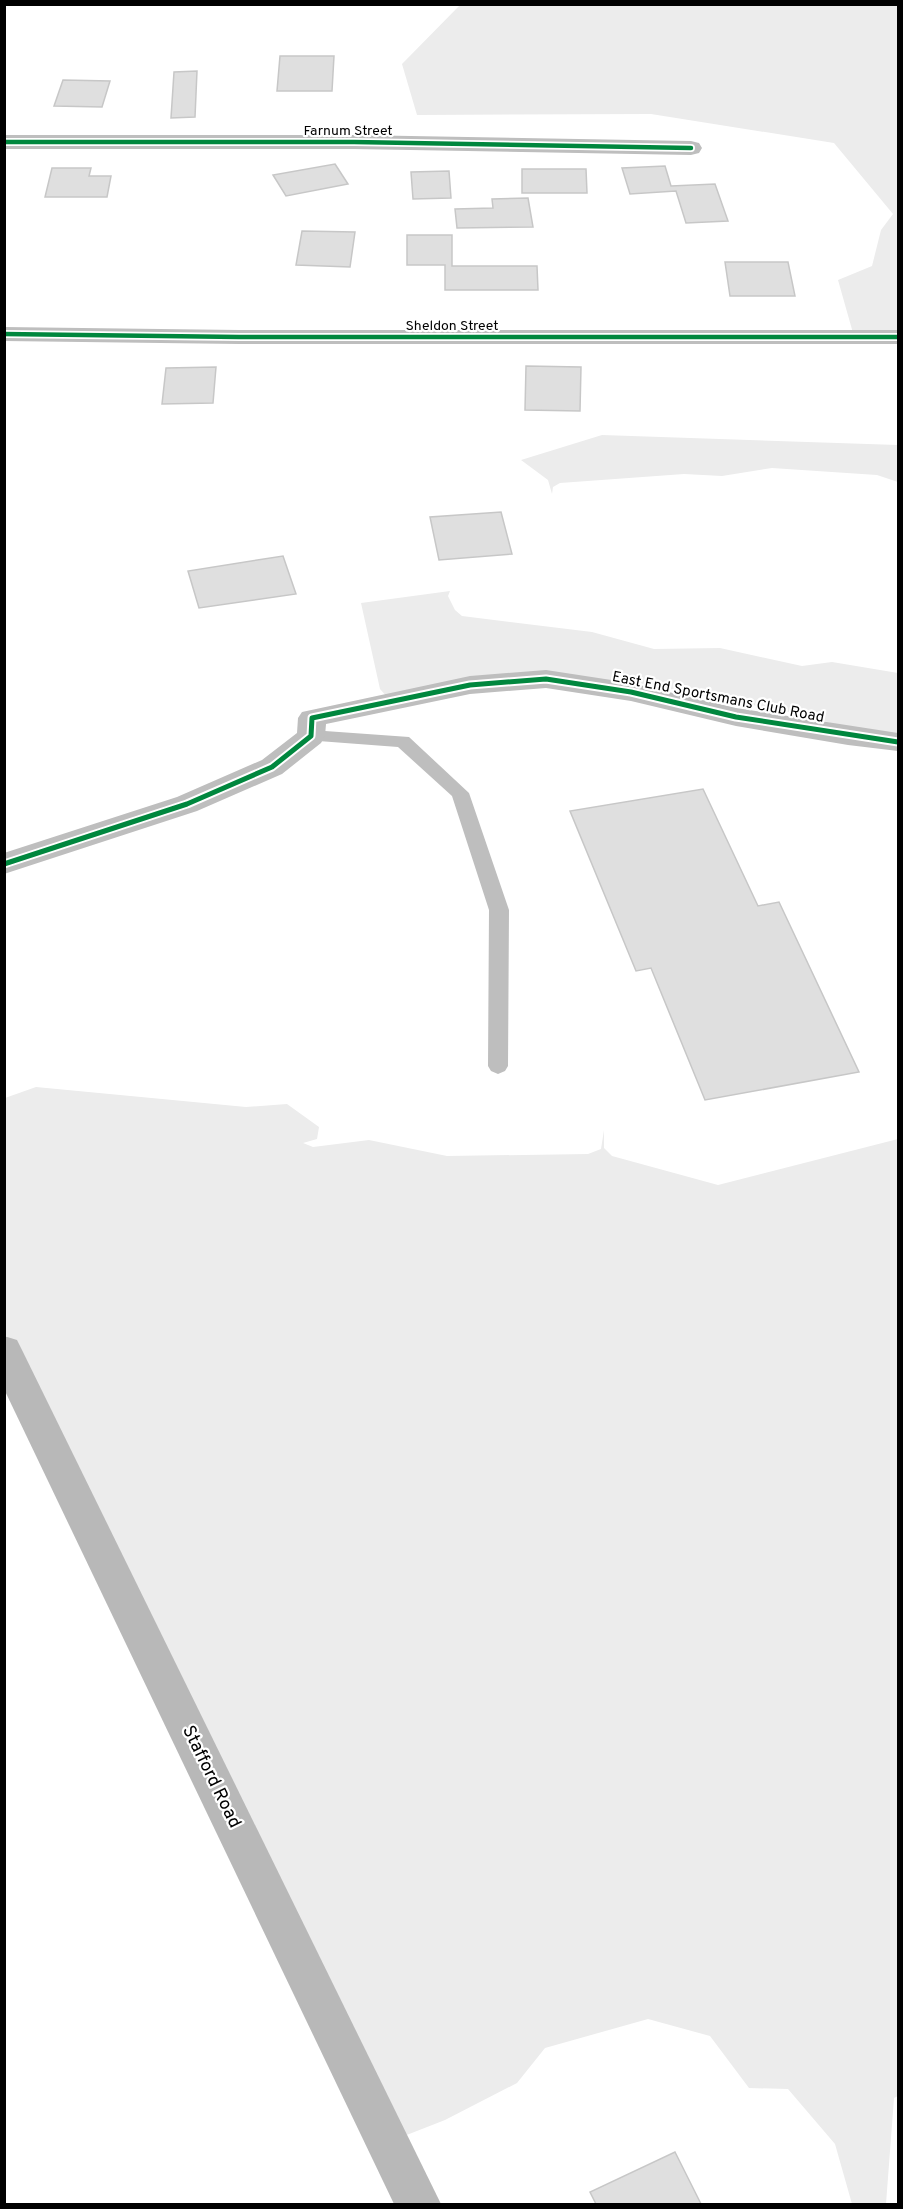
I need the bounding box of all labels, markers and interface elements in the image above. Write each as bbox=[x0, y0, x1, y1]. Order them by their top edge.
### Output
street label: Farnum Street bbox=[303, 123, 393, 140]
street label: Sheldon Street bbox=[405, 318, 499, 335]
street label: East End Sportsmans Club Road bbox=[610, 668, 826, 728]
street label: Stafford Road bbox=[176, 1722, 246, 1832]

